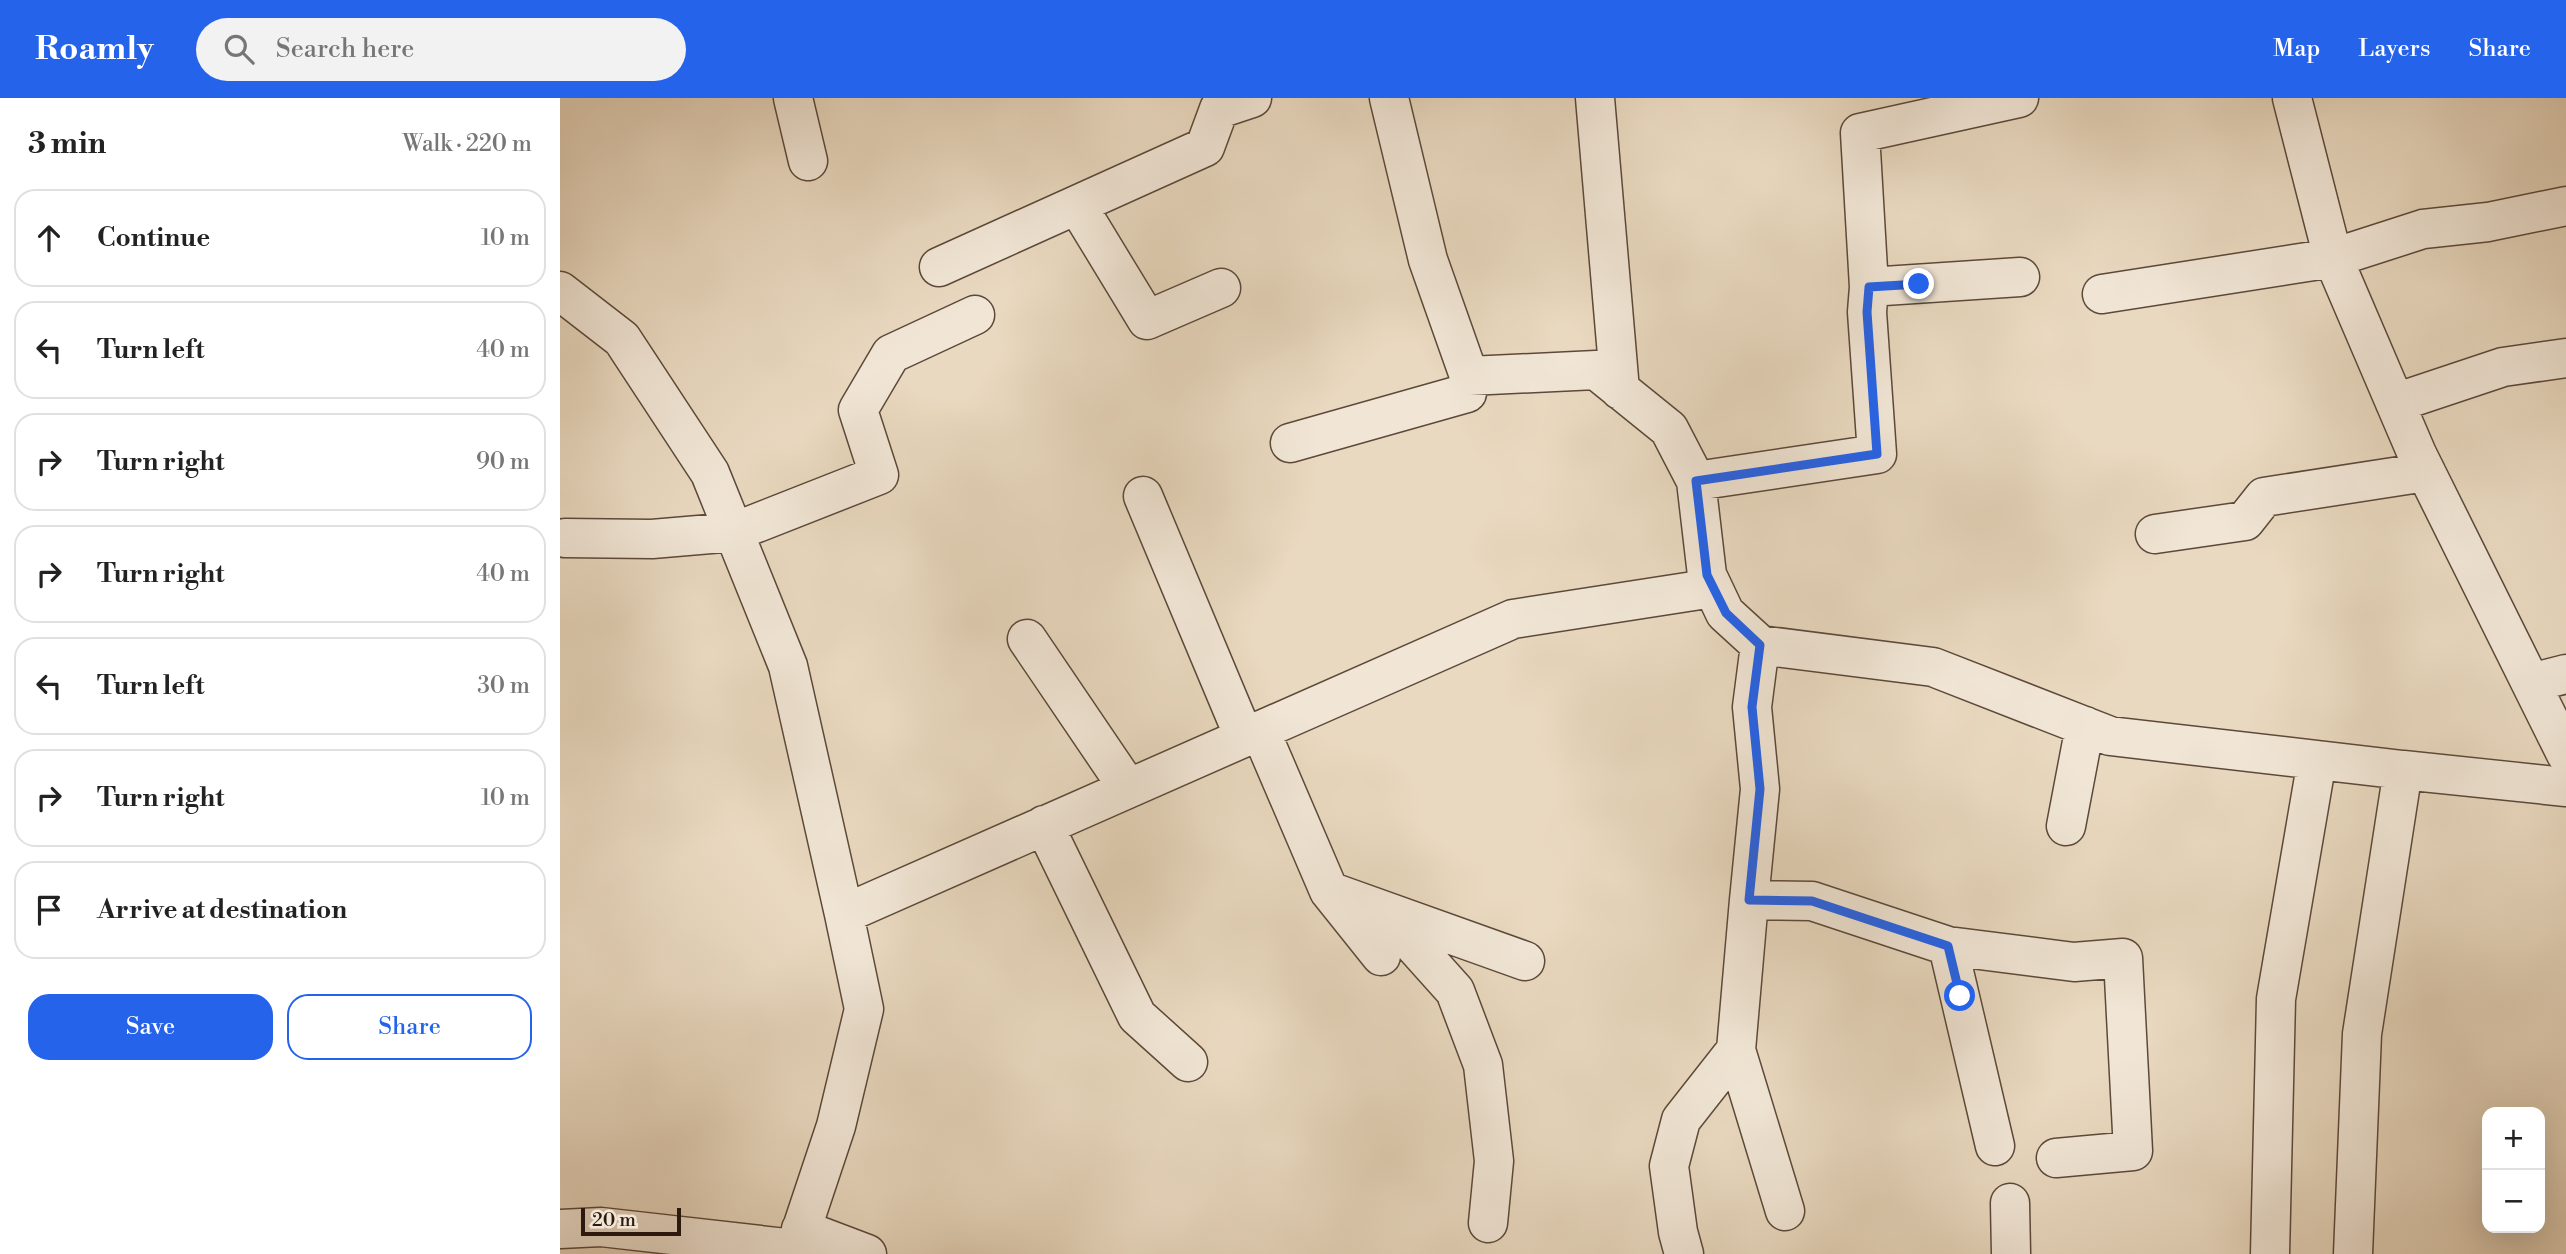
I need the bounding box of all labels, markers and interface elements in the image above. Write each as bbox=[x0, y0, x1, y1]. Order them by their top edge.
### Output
search box bbox=[196, 18, 686, 81]
text: Roamly bbox=[35, 29, 154, 70]
icon: search bbox=[220, 30, 258, 68]
text: Search here bbox=[276, 33, 414, 65]
text: Map bbox=[2273, 34, 2320, 64]
text: Layers bbox=[2358, 34, 2430, 64]
text: Share bbox=[2468, 34, 2531, 64]
text: 3 min bbox=[28, 125, 106, 163]
text: Walk · 220 m bbox=[403, 130, 532, 158]
icon: ahead bbox=[30, 219, 68, 257]
text: Continue bbox=[97, 222, 210, 254]
text: 10 m bbox=[481, 224, 530, 252]
route end bbox=[1903, 268, 1934, 299]
icon: left bbox=[30, 331, 68, 369]
text: Turn left bbox=[97, 334, 205, 366]
text: 40 m bbox=[476, 336, 530, 364]
icon: right bbox=[30, 443, 68, 481]
text: Turn right bbox=[97, 446, 225, 478]
text: 90 m bbox=[476, 448, 530, 476]
icon: right bbox=[30, 555, 68, 593]
text: Turn right bbox=[97, 558, 225, 590]
text: 40 m bbox=[476, 560, 530, 588]
icon: left bbox=[30, 667, 68, 705]
text: Turn left bbox=[97, 670, 205, 702]
text: 30 m bbox=[477, 672, 530, 700]
icon: right bbox=[30, 779, 68, 817]
text: Turn right bbox=[97, 782, 225, 814]
text: 10 m bbox=[481, 784, 530, 812]
icon: arrive bbox=[30, 891, 68, 929]
text: Arrive at destination bbox=[97, 894, 347, 926]
route start bbox=[1944, 980, 1975, 1011]
button: Save bbox=[28, 994, 273, 1060]
button: Share bbox=[287, 994, 532, 1060]
map controls bbox=[2482, 1107, 2545, 1233]
button: + bbox=[2482, 1107, 2545, 1170]
button: − bbox=[2482, 1170, 2545, 1233]
scale bar bbox=[581, 1205, 681, 1237]
text: 20 m bbox=[592, 1208, 636, 1232]

